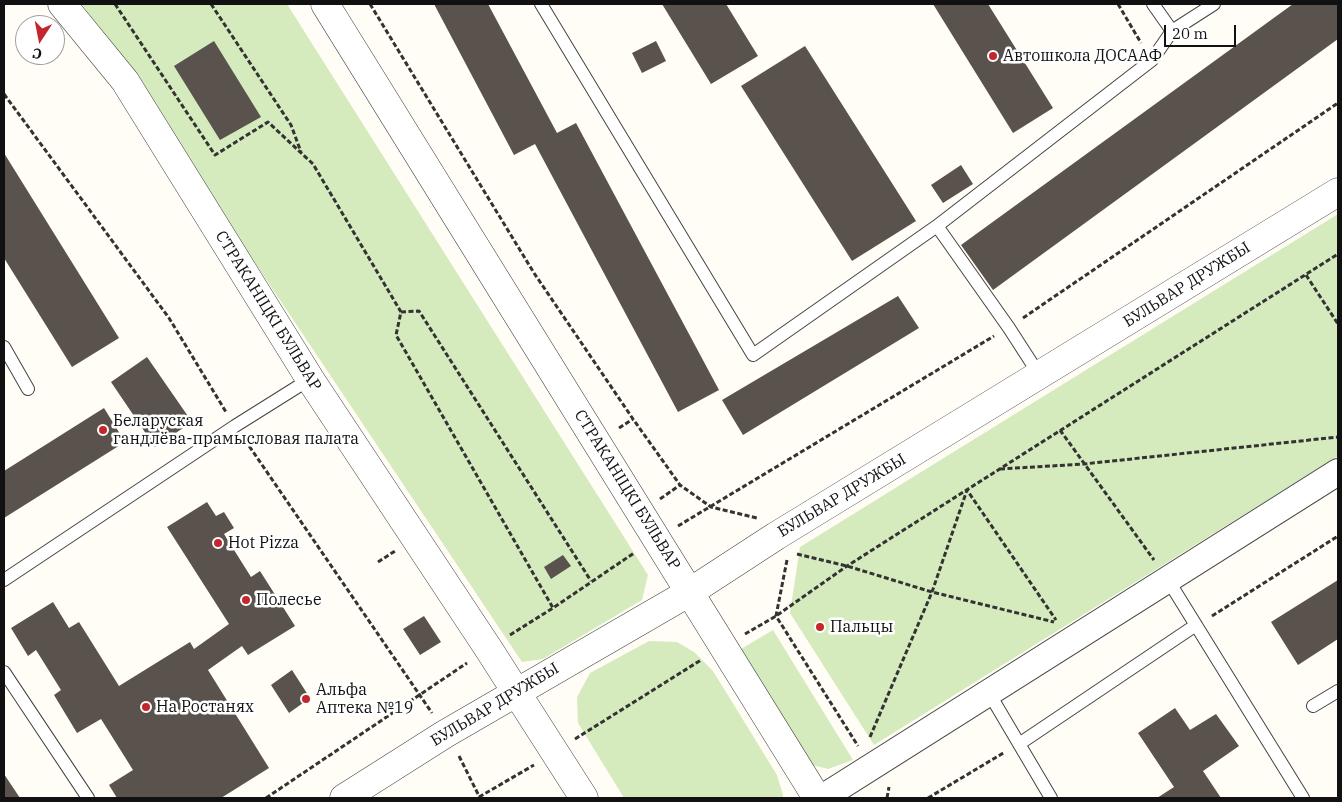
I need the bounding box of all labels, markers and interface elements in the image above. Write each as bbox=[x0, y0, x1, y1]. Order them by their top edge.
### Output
north arrow bbox=[15, 15, 65, 65]
scale bar bbox=[1167, 15, 1240, 47]
text: 20 m bbox=[1172, 24, 1208, 43]
text: С bbox=[31, 44, 44, 63]
place label: Автошкола ДОСААФ bbox=[1003, 46, 1162, 66]
marker: Автошкола ДОСААФ bbox=[987, 50, 999, 62]
street label: СТРАКАНІЦКІ БУЛЬВАР bbox=[211, 227, 325, 395]
street label: БУЛЬВАР ДРУЖБЫ bbox=[1120, 238, 1254, 332]
street label: СТРАКАНІЦКІ БУЛЬВАР bbox=[570, 406, 684, 574]
place label: Беларуская гандлёва-прамысловая палата bbox=[113, 411, 359, 449]
marker: Беларуская гандлёва-прамысловая палата bbox=[97, 424, 109, 436]
street label: БУЛЬВАР ДРУЖБЫ bbox=[775, 450, 909, 542]
place label: Hot Pizza bbox=[228, 533, 299, 553]
marker: Hot Pizza bbox=[212, 537, 224, 549]
place label: Полесье bbox=[256, 590, 321, 610]
marker: Полесье bbox=[240, 594, 252, 606]
place label: Пальцы bbox=[830, 617, 893, 637]
marker: Пальцы bbox=[814, 621, 826, 633]
street label: БУЛЬВАР ДРУЖБЫ bbox=[428, 659, 562, 751]
place label: Альфа Аптека №19 bbox=[316, 680, 413, 718]
marker: Альфа Аптека №19 bbox=[300, 693, 312, 705]
place label: На Ростанях bbox=[156, 697, 254, 717]
marker: На Ростанях bbox=[140, 701, 152, 713]

